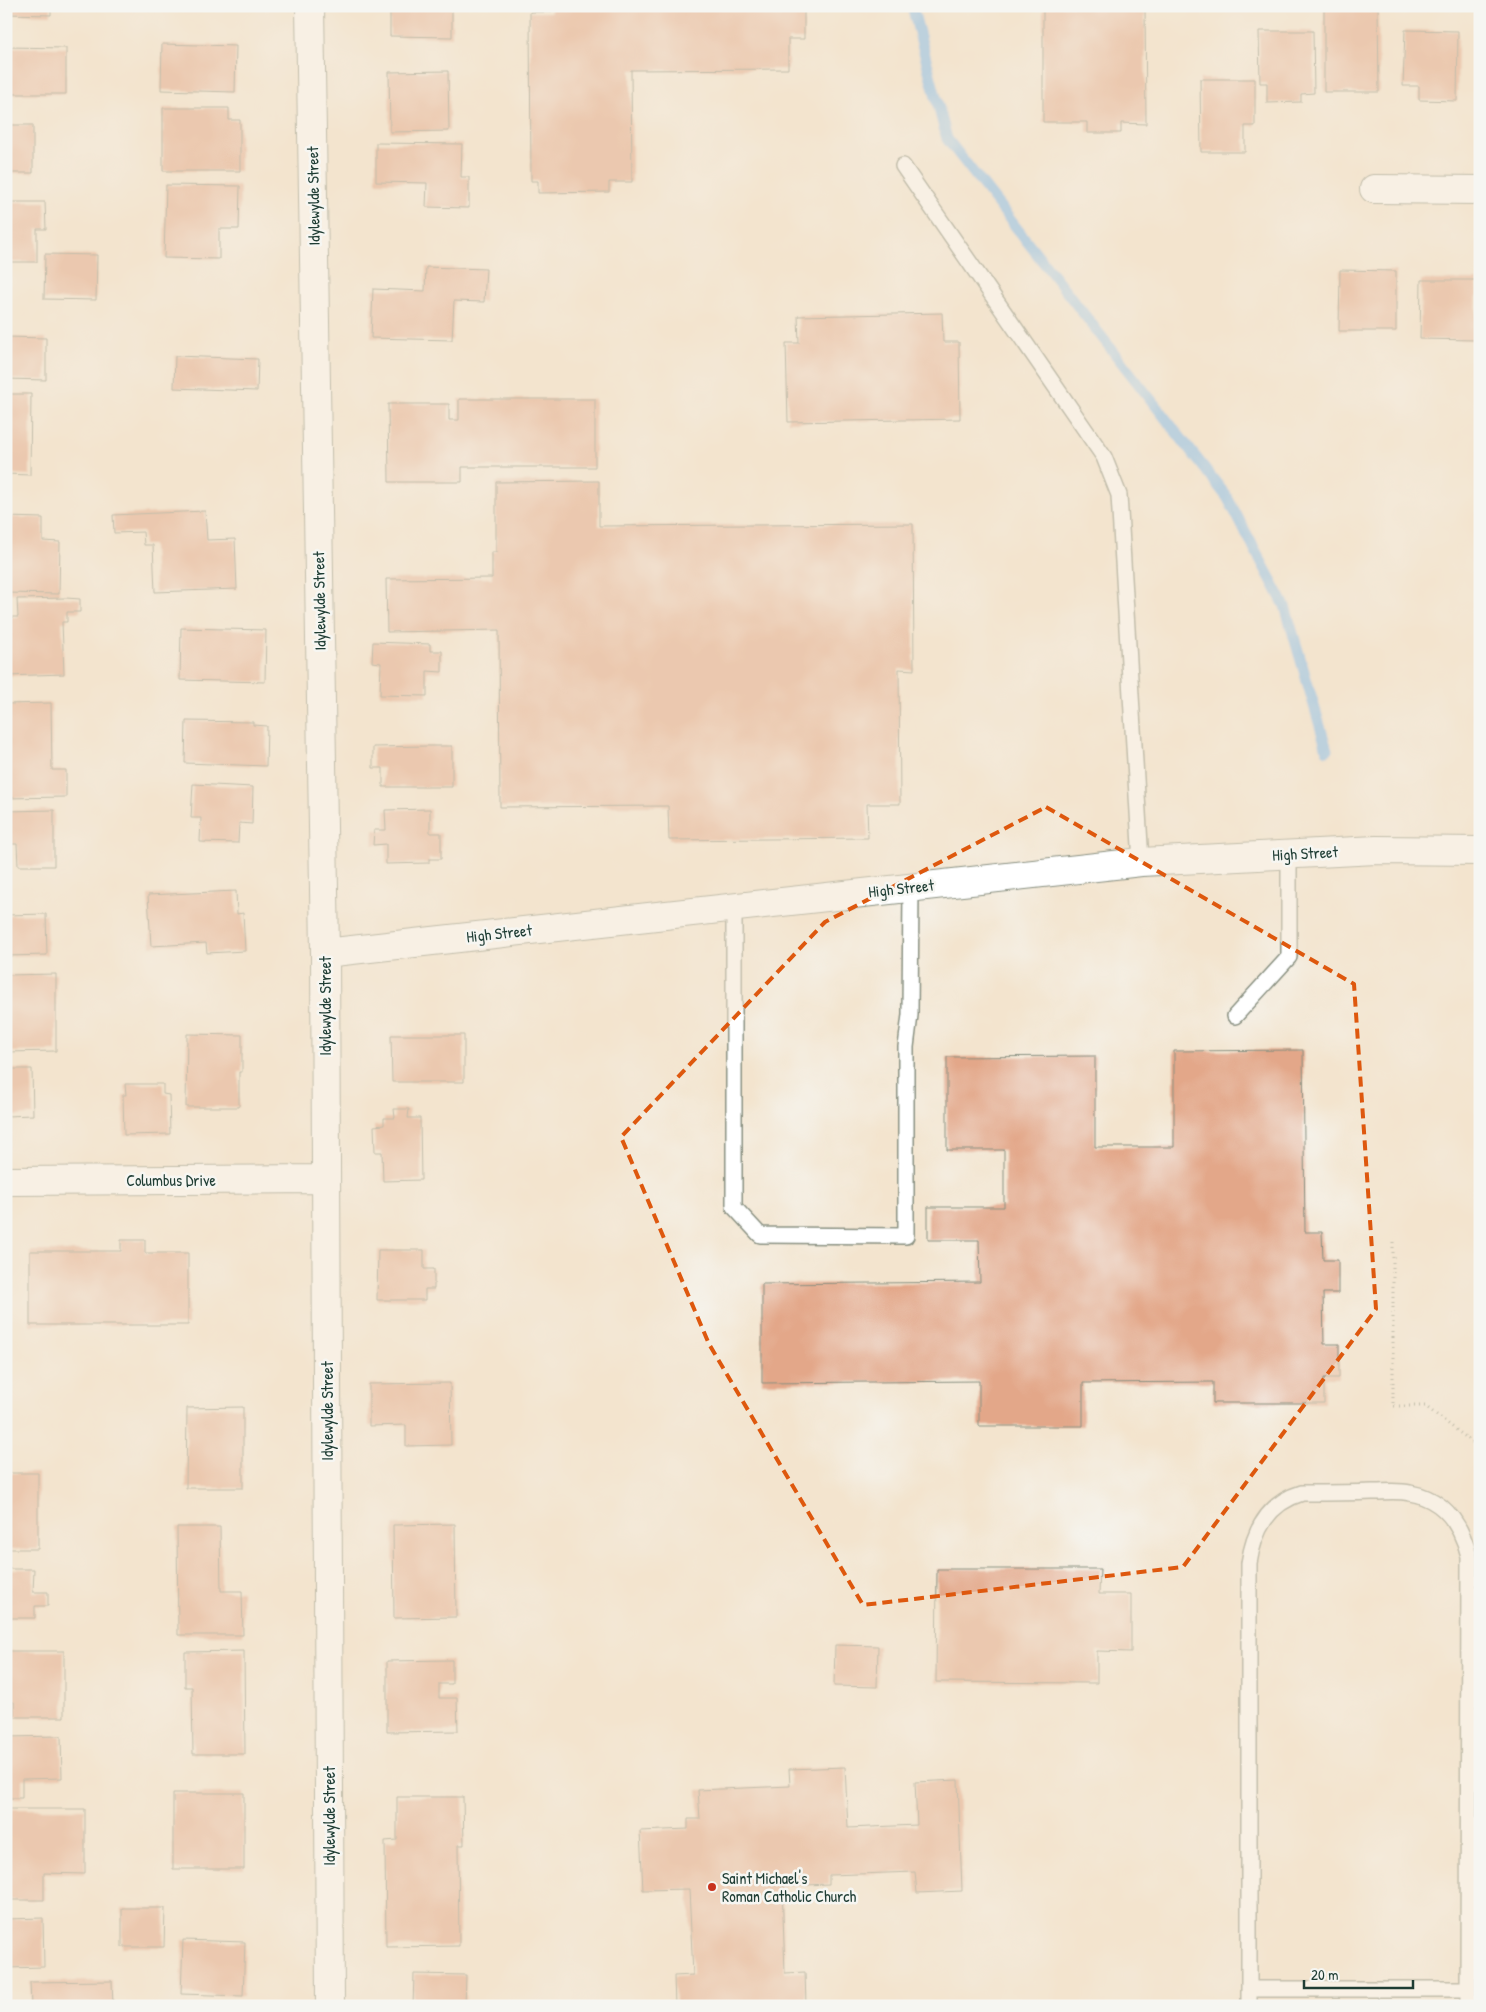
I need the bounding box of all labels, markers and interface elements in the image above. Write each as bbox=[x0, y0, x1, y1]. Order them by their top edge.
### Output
street label: Idylewylde Street bbox=[301, 146, 325, 246]
street label: Idylewylde Street bbox=[307, 551, 331, 651]
street label: High Street bbox=[1272, 840, 1339, 866]
street label: High Street bbox=[867, 874, 935, 902]
street label: High Street bbox=[465, 919, 533, 947]
street label: Idylewylde Street bbox=[314, 956, 336, 1056]
street label: Columbus Drive bbox=[126, 1169, 216, 1191]
street label: Idylewylde Street bbox=[316, 1361, 338, 1461]
street label: Idylewylde Street bbox=[318, 1766, 340, 1866]
place label: Saint Michael's Roman Catholic Church bbox=[722, 1867, 856, 1907]
marker: Saint Michael's Roman Catholic Church bbox=[706, 1881, 718, 1893]
scale bar bbox=[1304, 1957, 1412, 1989]
text: 20 m bbox=[1311, 1964, 1338, 1985]

